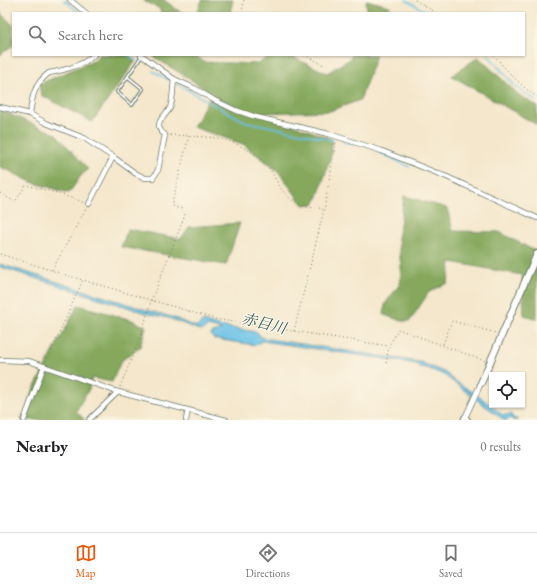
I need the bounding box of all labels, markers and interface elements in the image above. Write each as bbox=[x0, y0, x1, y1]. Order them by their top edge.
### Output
search box bbox=[12, 12, 525, 56]
icon: search bbox=[26, 23, 48, 45]
text: Search here bbox=[58, 25, 123, 44]
water label: 赤目川 bbox=[240, 308, 290, 338]
map controls bbox=[489, 372, 525, 408]
button: locate bbox=[489, 372, 525, 408]
text: Nearby bbox=[16, 435, 68, 457]
text: 0 results bbox=[480, 438, 521, 455]
tab: Map bbox=[75, 542, 97, 580]
tab: Directions bbox=[246, 542, 290, 580]
tab: Saved bbox=[439, 542, 462, 580]

